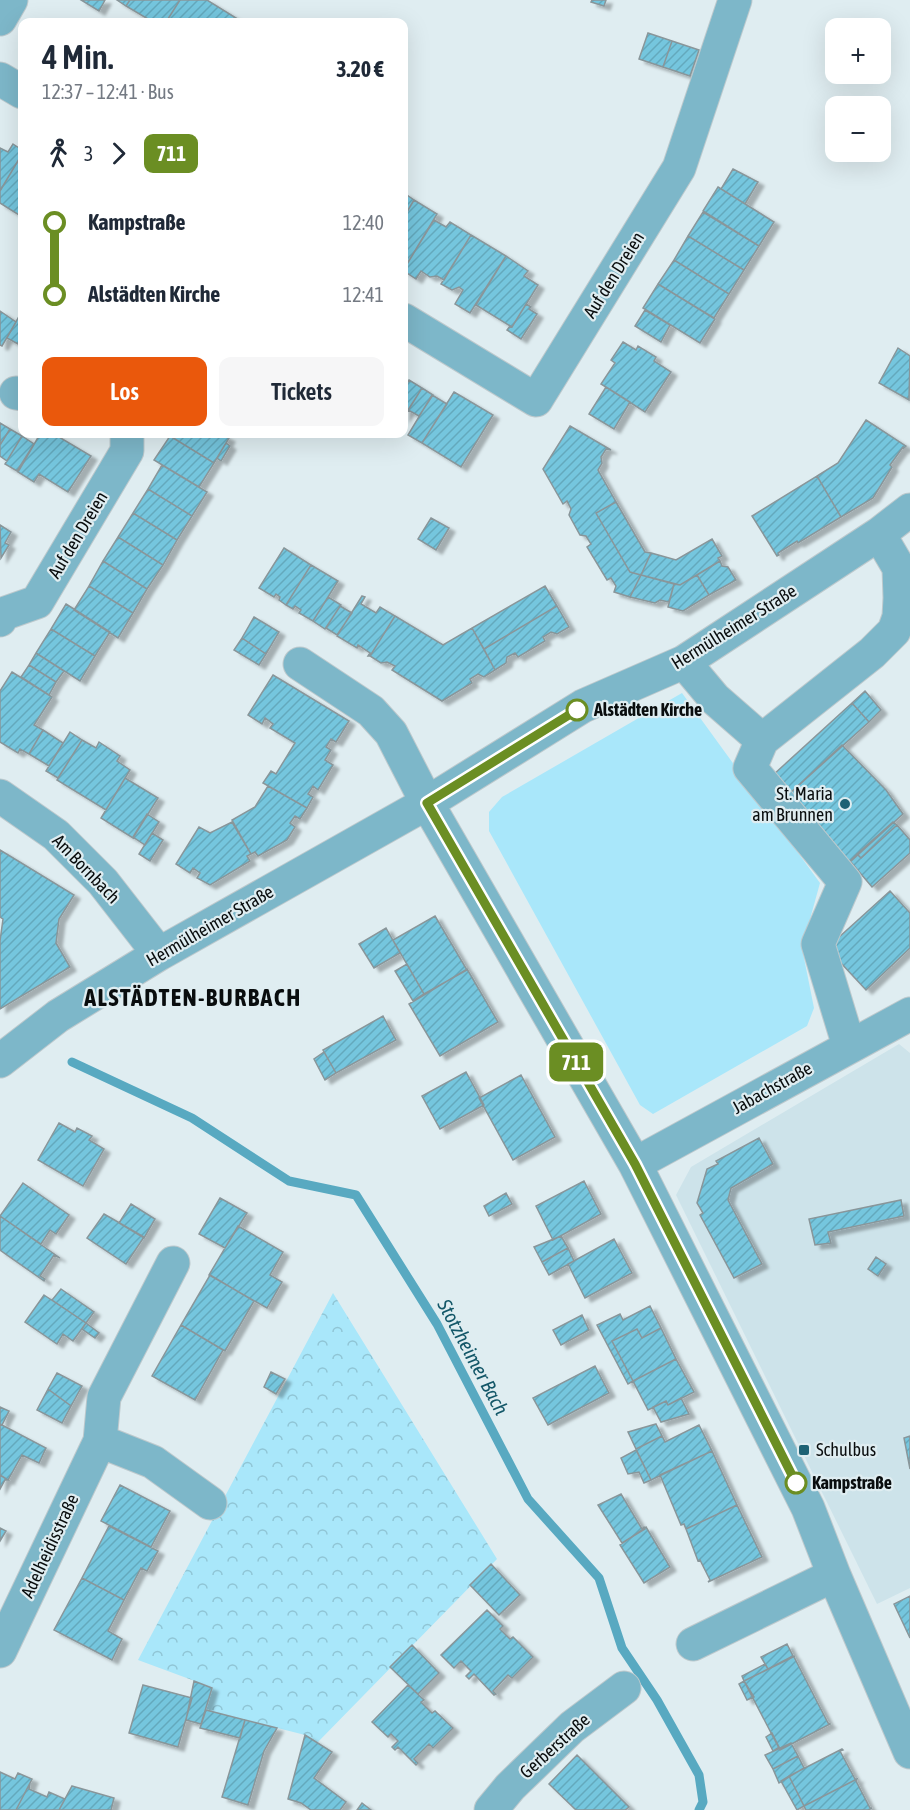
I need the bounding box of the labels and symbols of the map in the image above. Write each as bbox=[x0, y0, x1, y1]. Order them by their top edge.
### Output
street label: Auf den Dreien bbox=[579, 228, 648, 322]
street label: Auf den Dreien bbox=[43, 488, 112, 582]
street label: Hermülheimer Straße bbox=[668, 580, 800, 673]
marker: Alstädten Kirche bbox=[566, 699, 588, 721]
place label: Alstädten Kirche bbox=[593, 699, 702, 720]
place label: St. Maria am Brunnen bbox=[752, 783, 833, 825]
marker: St. Maria am Brunnen bbox=[838, 797, 852, 811]
street label: Am Bornbach bbox=[48, 830, 124, 907]
street label: Hermülheimer Straße bbox=[143, 881, 277, 970]
district label: ALSTÄDTEN-BURBACH bbox=[83, 984, 302, 1011]
line badge: 711 bbox=[542, 1042, 610, 1082]
street label: Jabachstraße bbox=[728, 1057, 815, 1118]
water label: Stotzheimer Bach bbox=[433, 1294, 514, 1419]
place label: Schulbus bbox=[816, 1439, 876, 1460]
marker: Schulbus bbox=[797, 1443, 811, 1457]
marker: Kampstraße bbox=[785, 1472, 807, 1494]
place label: Kampstraße bbox=[812, 1472, 892, 1493]
street label: Adelheidisstraße bbox=[16, 1491, 83, 1601]
street label: Gerberstraße bbox=[515, 1709, 594, 1782]

